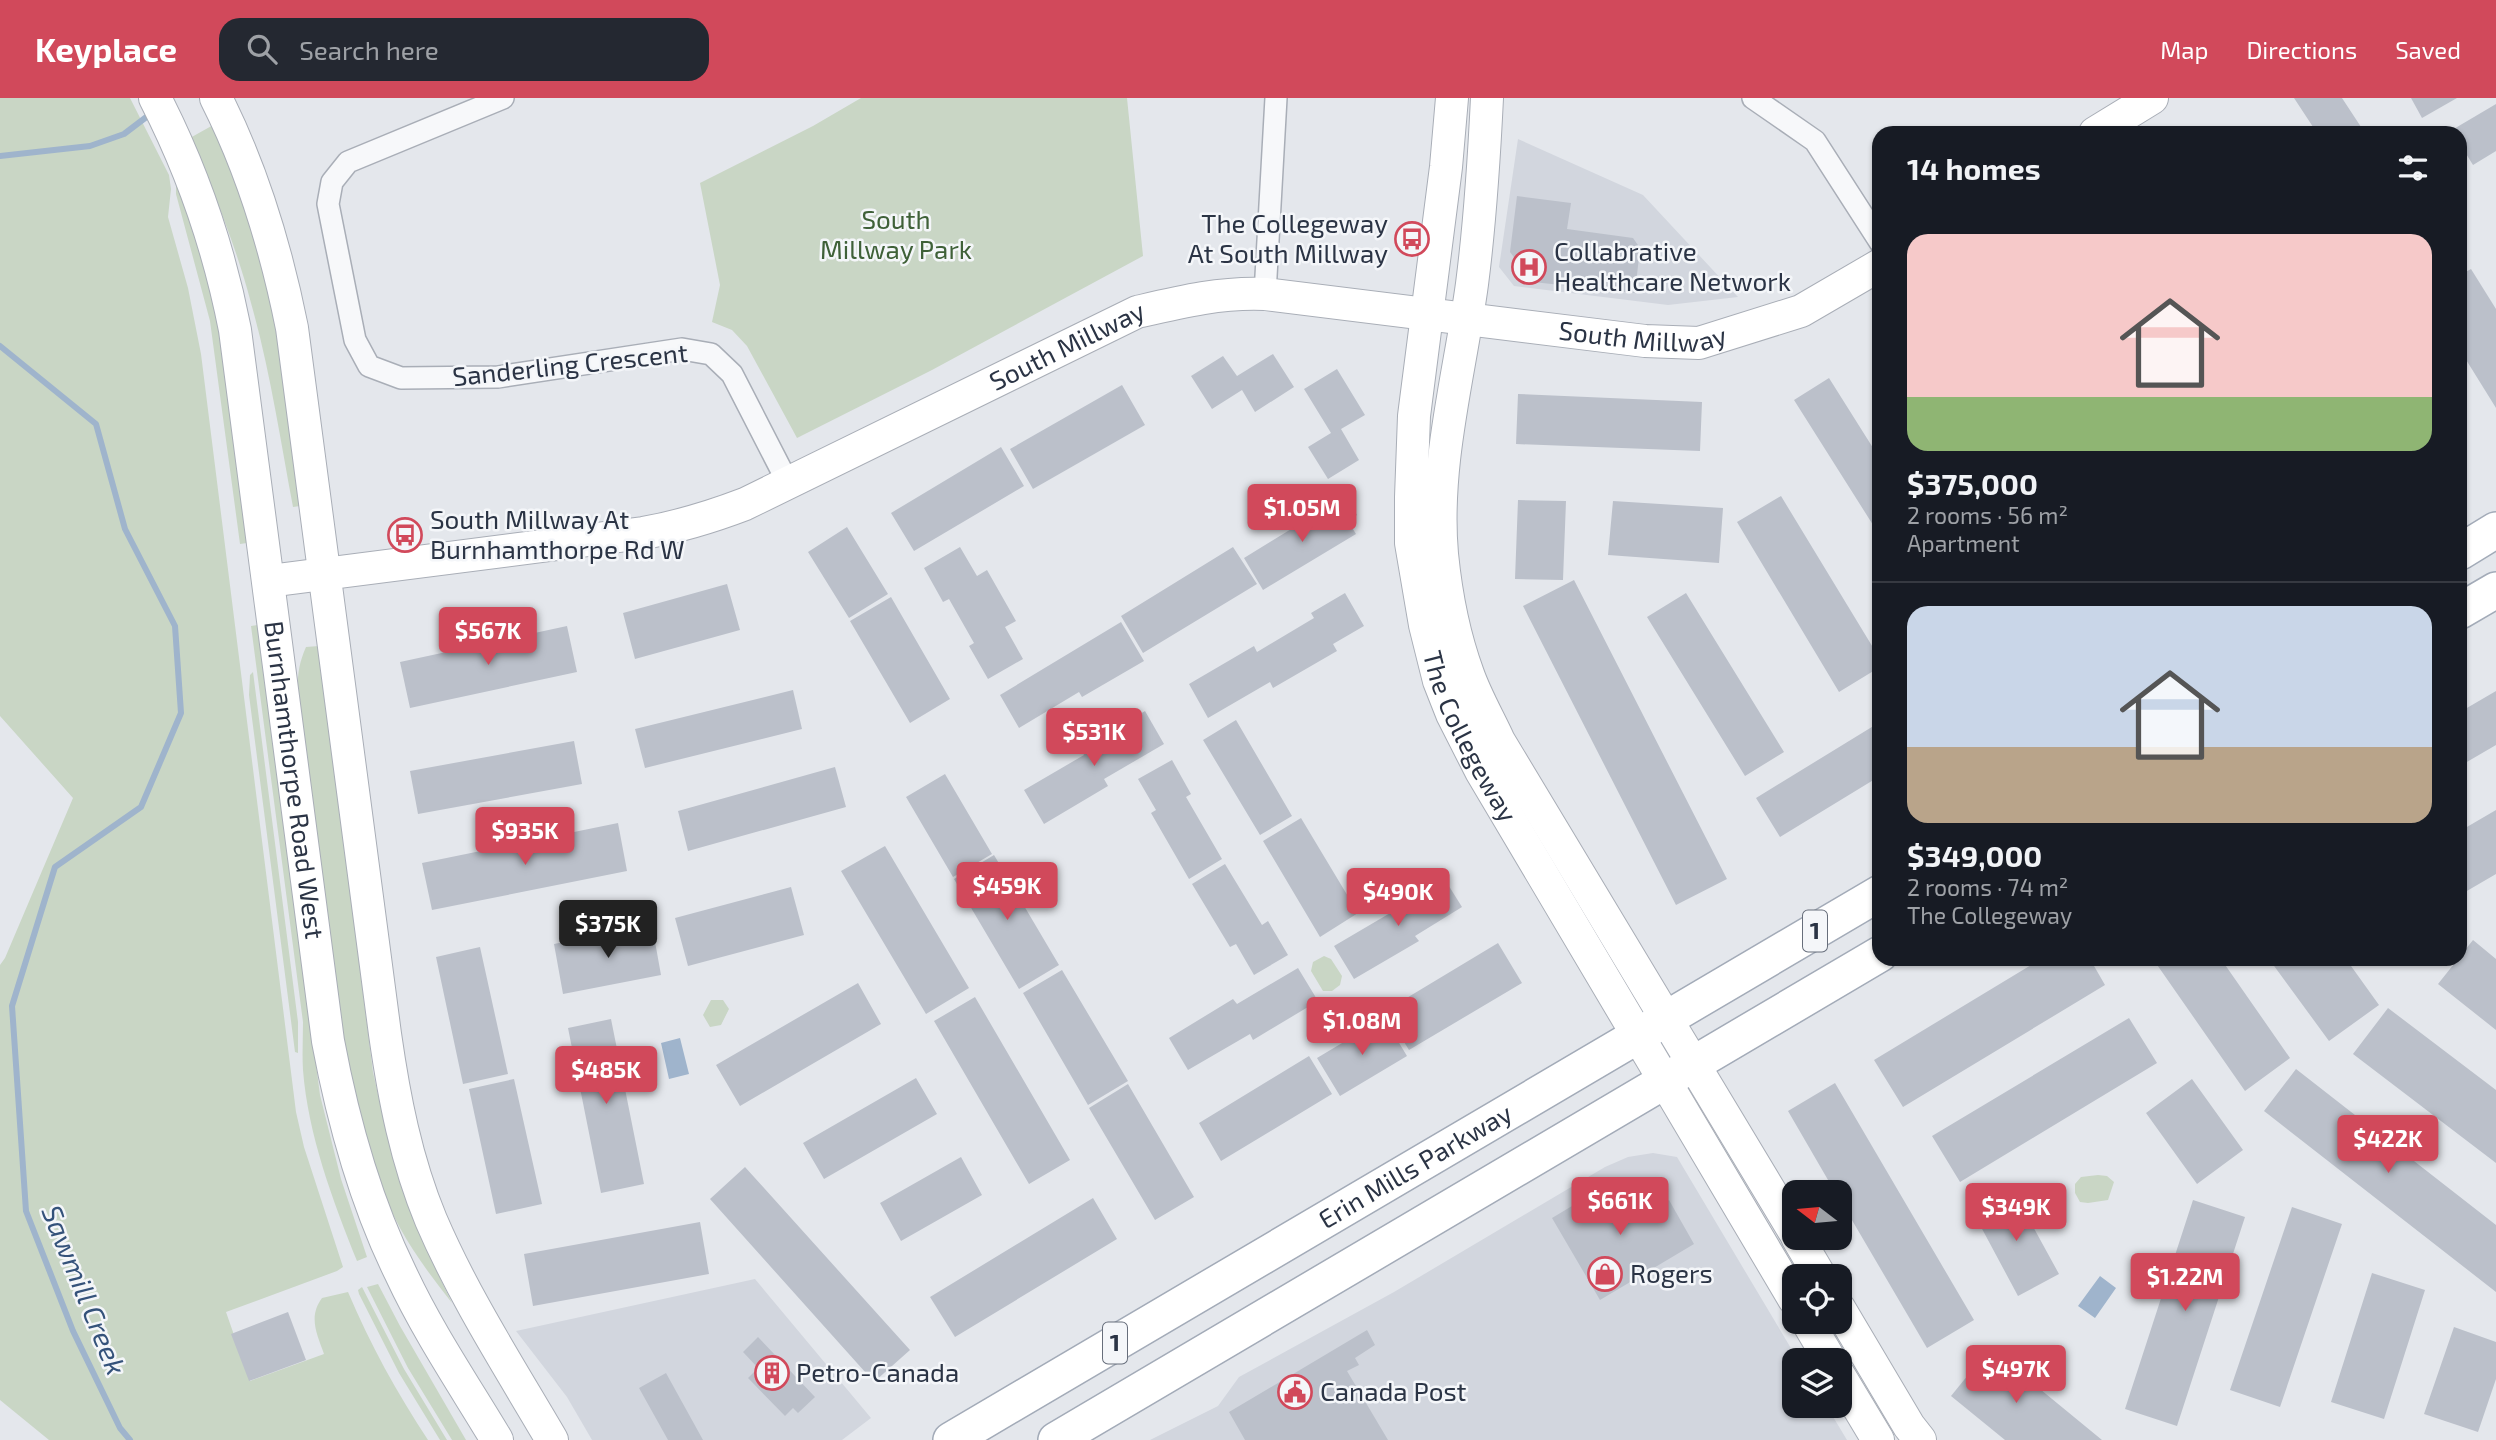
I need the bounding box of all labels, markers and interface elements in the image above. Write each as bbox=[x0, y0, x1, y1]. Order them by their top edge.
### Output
search box bbox=[219, 18, 709, 81]
text: Keyplace bbox=[35, 29, 177, 69]
icon: search bbox=[243, 30, 281, 68]
text: Search here bbox=[299, 34, 439, 65]
text: Map bbox=[2160, 35, 2208, 64]
text: Directions bbox=[2246, 35, 2357, 64]
text: Saved bbox=[2395, 35, 2461, 64]
icon: filters bbox=[2394, 149, 2432, 187]
text: 14 homes bbox=[1907, 150, 2041, 186]
park label: South Millway Park bbox=[820, 203, 972, 264]
place label: The Collegeway At South Millway bbox=[1188, 207, 1388, 268]
bus stop icon: The Collegeway At South Millway bbox=[1393, 220, 1431, 258]
place label: Collabrative Healthcare Network bbox=[1554, 235, 1791, 296]
hospital icon: Collabrative Healthcare Network bbox=[1510, 248, 1548, 286]
icon: home bbox=[2107, 280, 2233, 406]
street label: South Millway bbox=[984, 294, 1149, 396]
street label: South Millway bbox=[1557, 313, 1730, 357]
street label: Sanderling Crescent bbox=[451, 336, 689, 391]
text: $375,000 bbox=[1907, 465, 2038, 501]
pin: $1.05M bbox=[1245, 484, 1359, 544]
text: $1.05M bbox=[1263, 493, 1341, 521]
text: 2 rooms · 56 m² bbox=[1907, 501, 2068, 529]
place label: South Millway At Burnhamthorpe Rd W bbox=[430, 503, 685, 564]
bus stop icon: South Millway At Burnhamthorpe Rd W bbox=[386, 516, 424, 554]
text: Apartment bbox=[1907, 529, 2020, 557]
pin: $567K bbox=[439, 608, 537, 667]
text: $567K bbox=[455, 616, 521, 644]
street label: Burnhamthorpe Road West bbox=[259, 619, 332, 941]
street label: The Collegeway bbox=[1418, 647, 1525, 827]
icon: home bbox=[2107, 652, 2233, 778]
pin: $531K bbox=[1045, 708, 1143, 768]
text: $531K bbox=[1062, 717, 1126, 745]
pin: $935K bbox=[476, 808, 574, 867]
text: $935K bbox=[491, 816, 559, 844]
text: $349,000 bbox=[1907, 837, 2042, 873]
pin: $459K bbox=[958, 862, 1056, 922]
pin: $490K bbox=[1349, 868, 1447, 928]
text: $459K bbox=[973, 871, 1041, 899]
text: 2 rooms · 74 m² bbox=[1907, 873, 2068, 901]
text: $490K bbox=[1363, 877, 1433, 905]
pin: $375K bbox=[559, 900, 657, 960]
text: The Collegeway bbox=[1907, 901, 2072, 929]
text: $375K bbox=[575, 909, 641, 937]
road number: 1 bbox=[1803, 910, 1827, 952]
pin: $1.08M bbox=[1305, 998, 1419, 1057]
text: $1.08M bbox=[1323, 1006, 1401, 1034]
pin: $485K bbox=[557, 1046, 655, 1106]
text: $485K bbox=[571, 1055, 641, 1083]
street label: Erin Mills Parkway bbox=[1313, 1096, 1517, 1234]
pin: $422K bbox=[2339, 1116, 2437, 1175]
text: $422K bbox=[2353, 1124, 2423, 1152]
pin: $661K bbox=[1571, 1178, 1669, 1237]
north arrow bbox=[1782, 1180, 1852, 1250]
map controls bbox=[1782, 1180, 1852, 1418]
pin: $349K bbox=[1967, 1184, 2065, 1243]
text: $661K bbox=[1588, 1186, 1653, 1214]
text: $349K bbox=[1981, 1192, 2051, 1220]
water label: Sawmill Creek bbox=[35, 1200, 134, 1380]
pin: $1.22M bbox=[2128, 1254, 2242, 1313]
shop icon: Rogers bbox=[1586, 1255, 1624, 1293]
place label: Rogers bbox=[1630, 1257, 1713, 1288]
text: $1.22M bbox=[2147, 1262, 2223, 1290]
button: locate bbox=[1782, 1264, 1852, 1334]
road number: 1 bbox=[1103, 1322, 1127, 1364]
pin: $497K bbox=[1967, 1346, 2065, 1405]
button: layers bbox=[1782, 1348, 1852, 1418]
building icon: Petro-Canada bbox=[753, 1354, 791, 1392]
text: $497K bbox=[1982, 1354, 2050, 1382]
place label: Petro-Canada bbox=[796, 1356, 959, 1387]
public building icon: Canada Post bbox=[1276, 1373, 1314, 1411]
place label: Canada Post bbox=[1320, 1375, 1467, 1406]

